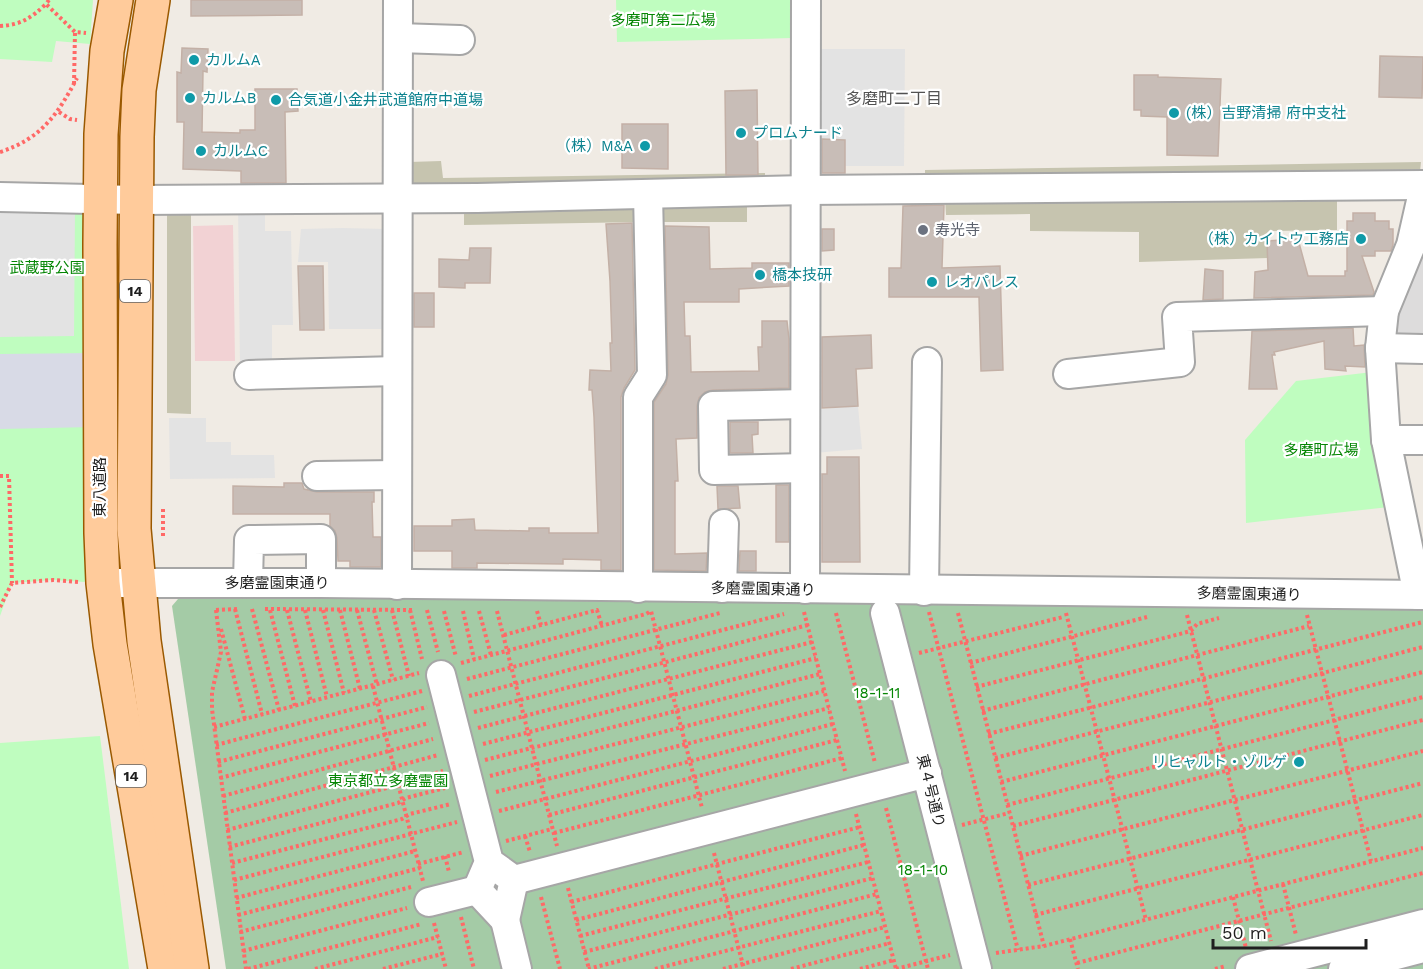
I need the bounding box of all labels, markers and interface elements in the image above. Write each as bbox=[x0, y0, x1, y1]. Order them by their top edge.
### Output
park label: 多磨町第二広場 bbox=[610, 11, 716, 29]
place label: カルムA bbox=[206, 51, 261, 69]
marker: カルムA bbox=[187, 53, 201, 67]
place label: カルムB bbox=[202, 89, 257, 107]
district label: 多磨町二丁目 bbox=[846, 89, 942, 108]
marker: カルムB bbox=[183, 91, 197, 105]
place label: 合気道小金井武道館府中道場 bbox=[288, 91, 483, 109]
marker: 合気道小金井武道館府中道場 bbox=[269, 93, 283, 107]
place label: (株）吉野清掃 府中支社 bbox=[1186, 104, 1346, 122]
marker: (株）吉野清掃 府中支社 bbox=[1167, 106, 1181, 120]
place label: プロムナード bbox=[753, 124, 843, 142]
marker: プロムナード bbox=[734, 126, 748, 140]
place label: （株）M&A bbox=[556, 137, 633, 155]
marker: （株）M&A bbox=[638, 139, 652, 153]
place label: カルムC bbox=[213, 142, 268, 160]
marker: カルムC bbox=[194, 144, 208, 158]
place label: 寿光寺 bbox=[935, 221, 980, 239]
marker: 寿光寺 bbox=[916, 223, 930, 237]
place label: （株）カイトウ工務店 bbox=[1199, 230, 1349, 248]
marker: （株）カイトウ工務店 bbox=[1354, 232, 1368, 246]
park label: 武蔵野公園 bbox=[9, 259, 85, 277]
place label: 橋本技研 bbox=[772, 266, 832, 284]
marker: 橋本技研 bbox=[753, 268, 767, 282]
place label: レオパレス bbox=[944, 273, 1019, 291]
marker: レオパレス bbox=[925, 275, 939, 289]
road number: 14 bbox=[120, 280, 150, 302]
park label: 多磨町広場 bbox=[1283, 441, 1359, 459]
street label: 東八道路 bbox=[91, 457, 109, 517]
street label: 多磨霊園東通り bbox=[224, 574, 330, 592]
street label: 多磨霊園東通り bbox=[710, 579, 816, 599]
street label: 多磨霊園東通り bbox=[1196, 584, 1302, 604]
park label: 18-1-11 bbox=[854, 684, 900, 702]
street label: 東４号通り bbox=[913, 752, 949, 830]
place label: リヒャルト・ゾルゲ bbox=[1152, 753, 1287, 771]
marker: リヒャルト・ゾルゲ bbox=[1292, 755, 1306, 769]
road number: 14 bbox=[116, 765, 146, 787]
park label: 東京都立多磨霊園 bbox=[328, 772, 448, 790]
park label: 18-1-10 bbox=[898, 861, 948, 879]
scale bar bbox=[1213, 912, 1366, 950]
text: 50 m bbox=[1222, 922, 1267, 943]

